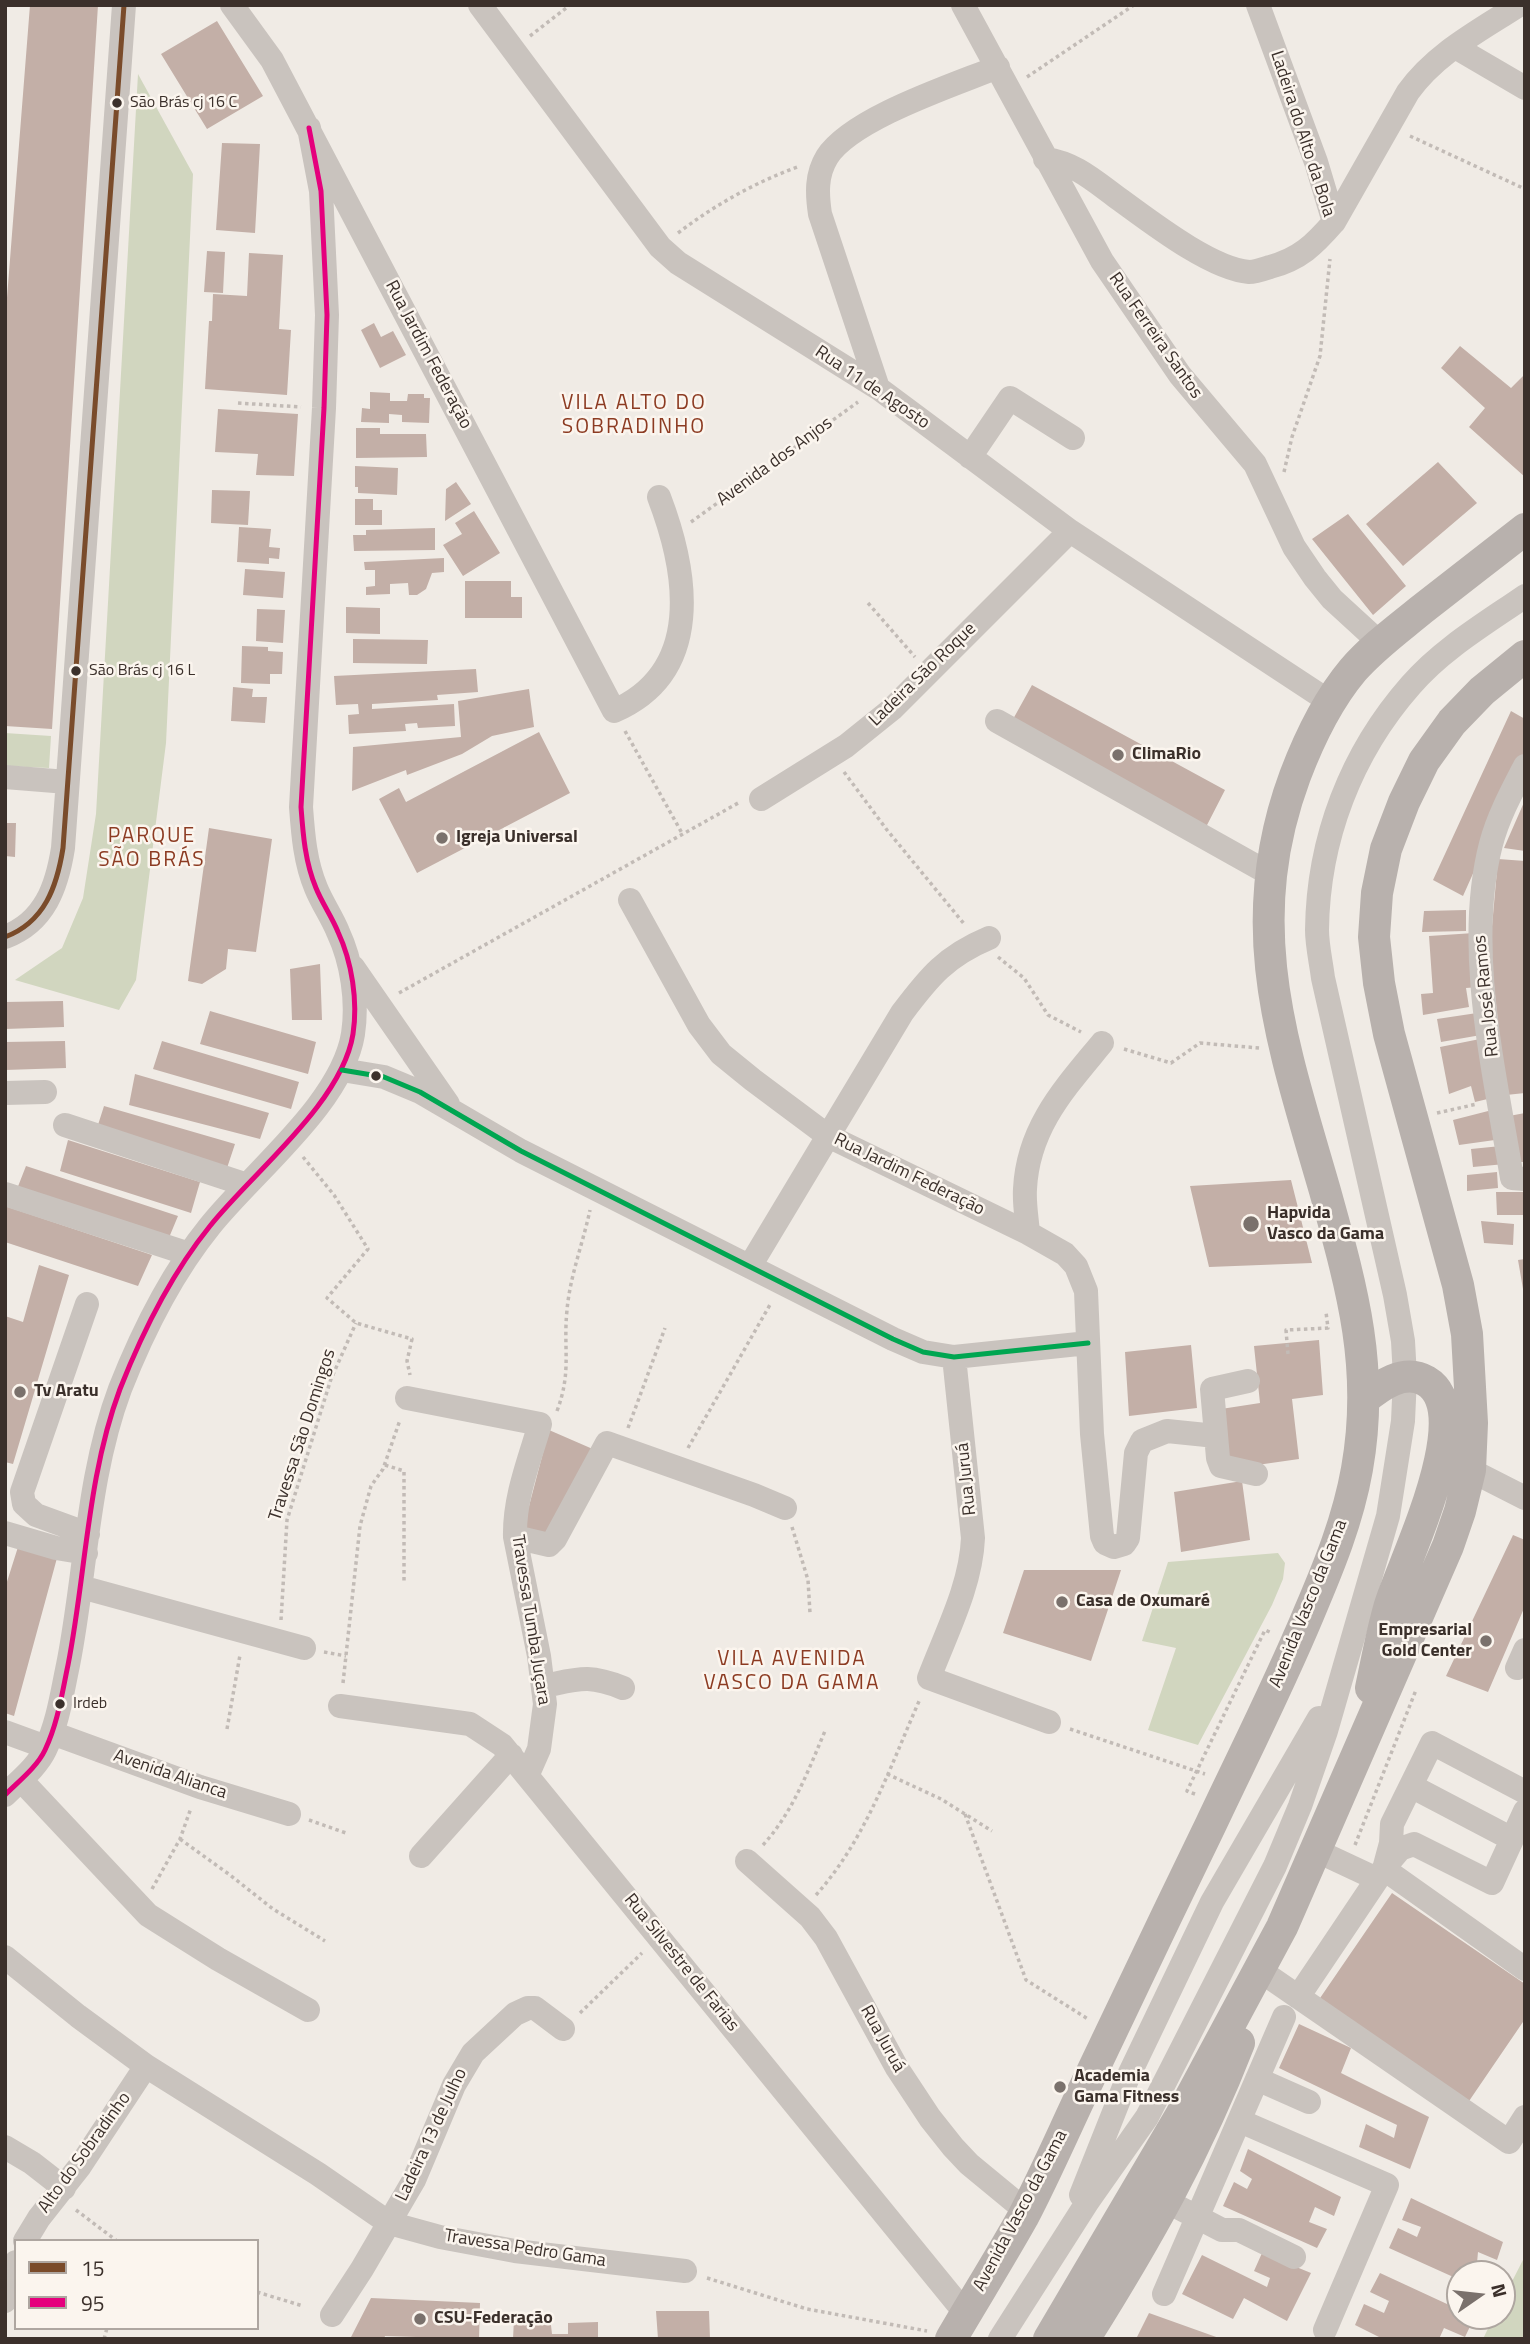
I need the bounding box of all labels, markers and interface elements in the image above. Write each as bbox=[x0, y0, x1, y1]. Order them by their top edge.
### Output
street label: Ladeira do Alto da Bola bbox=[1265, 48, 1339, 220]
place label: São Brás cj 16 C bbox=[130, 93, 237, 113]
marker: São Brás cj 16 C bbox=[110, 96, 124, 110]
street label: Rua Ferreira Santos bbox=[1103, 269, 1207, 403]
street label: Rua Jardim Federação bbox=[380, 277, 476, 433]
street label: Rua 11 de Agosto bbox=[811, 342, 933, 434]
district label: VILA ALTO DO SOBRADINHO bbox=[563, 391, 705, 441]
street label: Avenida dos Anjos bbox=[713, 413, 837, 511]
street label: Ladeira São Roque bbox=[865, 619, 981, 731]
place label: São Brás cj 16 L bbox=[89, 661, 195, 681]
marker: São Brás cj 16 L bbox=[69, 664, 83, 678]
place label: ClimaRio bbox=[1132, 744, 1201, 766]
marker: ClimaRio bbox=[1110, 747, 1126, 763]
district label: PARQUE SÃO BRÁS bbox=[99, 824, 205, 874]
place label: Igreja Universal bbox=[456, 827, 578, 849]
marker: Igreja Universal bbox=[434, 830, 450, 846]
street label: Rua José Ramos bbox=[1470, 934, 1504, 1058]
unlabelled marker bbox=[369, 1069, 383, 1083]
street label: Rua Jardim Federação bbox=[830, 1129, 988, 1221]
place label: Hapvida Vasco da Gama bbox=[1267, 1203, 1384, 1246]
marker: Hapvida Vasco da Gama bbox=[1241, 1214, 1261, 1234]
street label: Travessa São Domingos bbox=[265, 1346, 341, 1524]
place label: Tv Aratu bbox=[34, 1381, 99, 1403]
marker: Tv Aratu bbox=[12, 1384, 28, 1400]
street label: Rua Juruá bbox=[952, 1442, 982, 1516]
street label: Avenida Vasco da Gama bbox=[1265, 1517, 1353, 1691]
street label: Travessa Tumba Juçara bbox=[506, 1533, 554, 1707]
place label: Casa de Oxumaré bbox=[1076, 1591, 1210, 1613]
marker: Casa de Oxumaré bbox=[1054, 1594, 1070, 1610]
place label: Empresarial Gold Center bbox=[1378, 1620, 1472, 1662]
marker: Empresarial Gold Center bbox=[1478, 1633, 1494, 1649]
district label: VILA AVENIDA VASCO DA GAMA bbox=[705, 1647, 879, 1697]
place label: Irdeb bbox=[73, 1694, 107, 1714]
marker: Irdeb bbox=[53, 1697, 67, 1711]
street label: Avenida Alianca bbox=[110, 1746, 230, 1804]
street label: Rua Silvestre de Farias bbox=[619, 1890, 743, 2036]
street label: Rua Juruá bbox=[855, 2002, 909, 2076]
street label: Ladeira 13 de Julho bbox=[392, 2065, 472, 2205]
place label: Academia Gama Fitness bbox=[1074, 2066, 1179, 2108]
marker: Academia Gama Fitness bbox=[1052, 2079, 1068, 2095]
street label: Alto do Sobradinho bbox=[34, 2088, 136, 2218]
street label: Avenida Vasco da Gama bbox=[969, 2127, 1073, 2295]
street label: Travessa Pedro Gama bbox=[443, 2226, 607, 2272]
legend bbox=[14, 2239, 259, 2330]
text: 15 bbox=[81, 2252, 105, 2284]
north arrow bbox=[1446, 2260, 1516, 2330]
text: N bbox=[1484, 2280, 1516, 2300]
text: 95 bbox=[81, 2287, 105, 2319]
place label: CSU-Federação bbox=[434, 2308, 553, 2330]
marker: CSU-Federação bbox=[412, 2311, 428, 2327]

